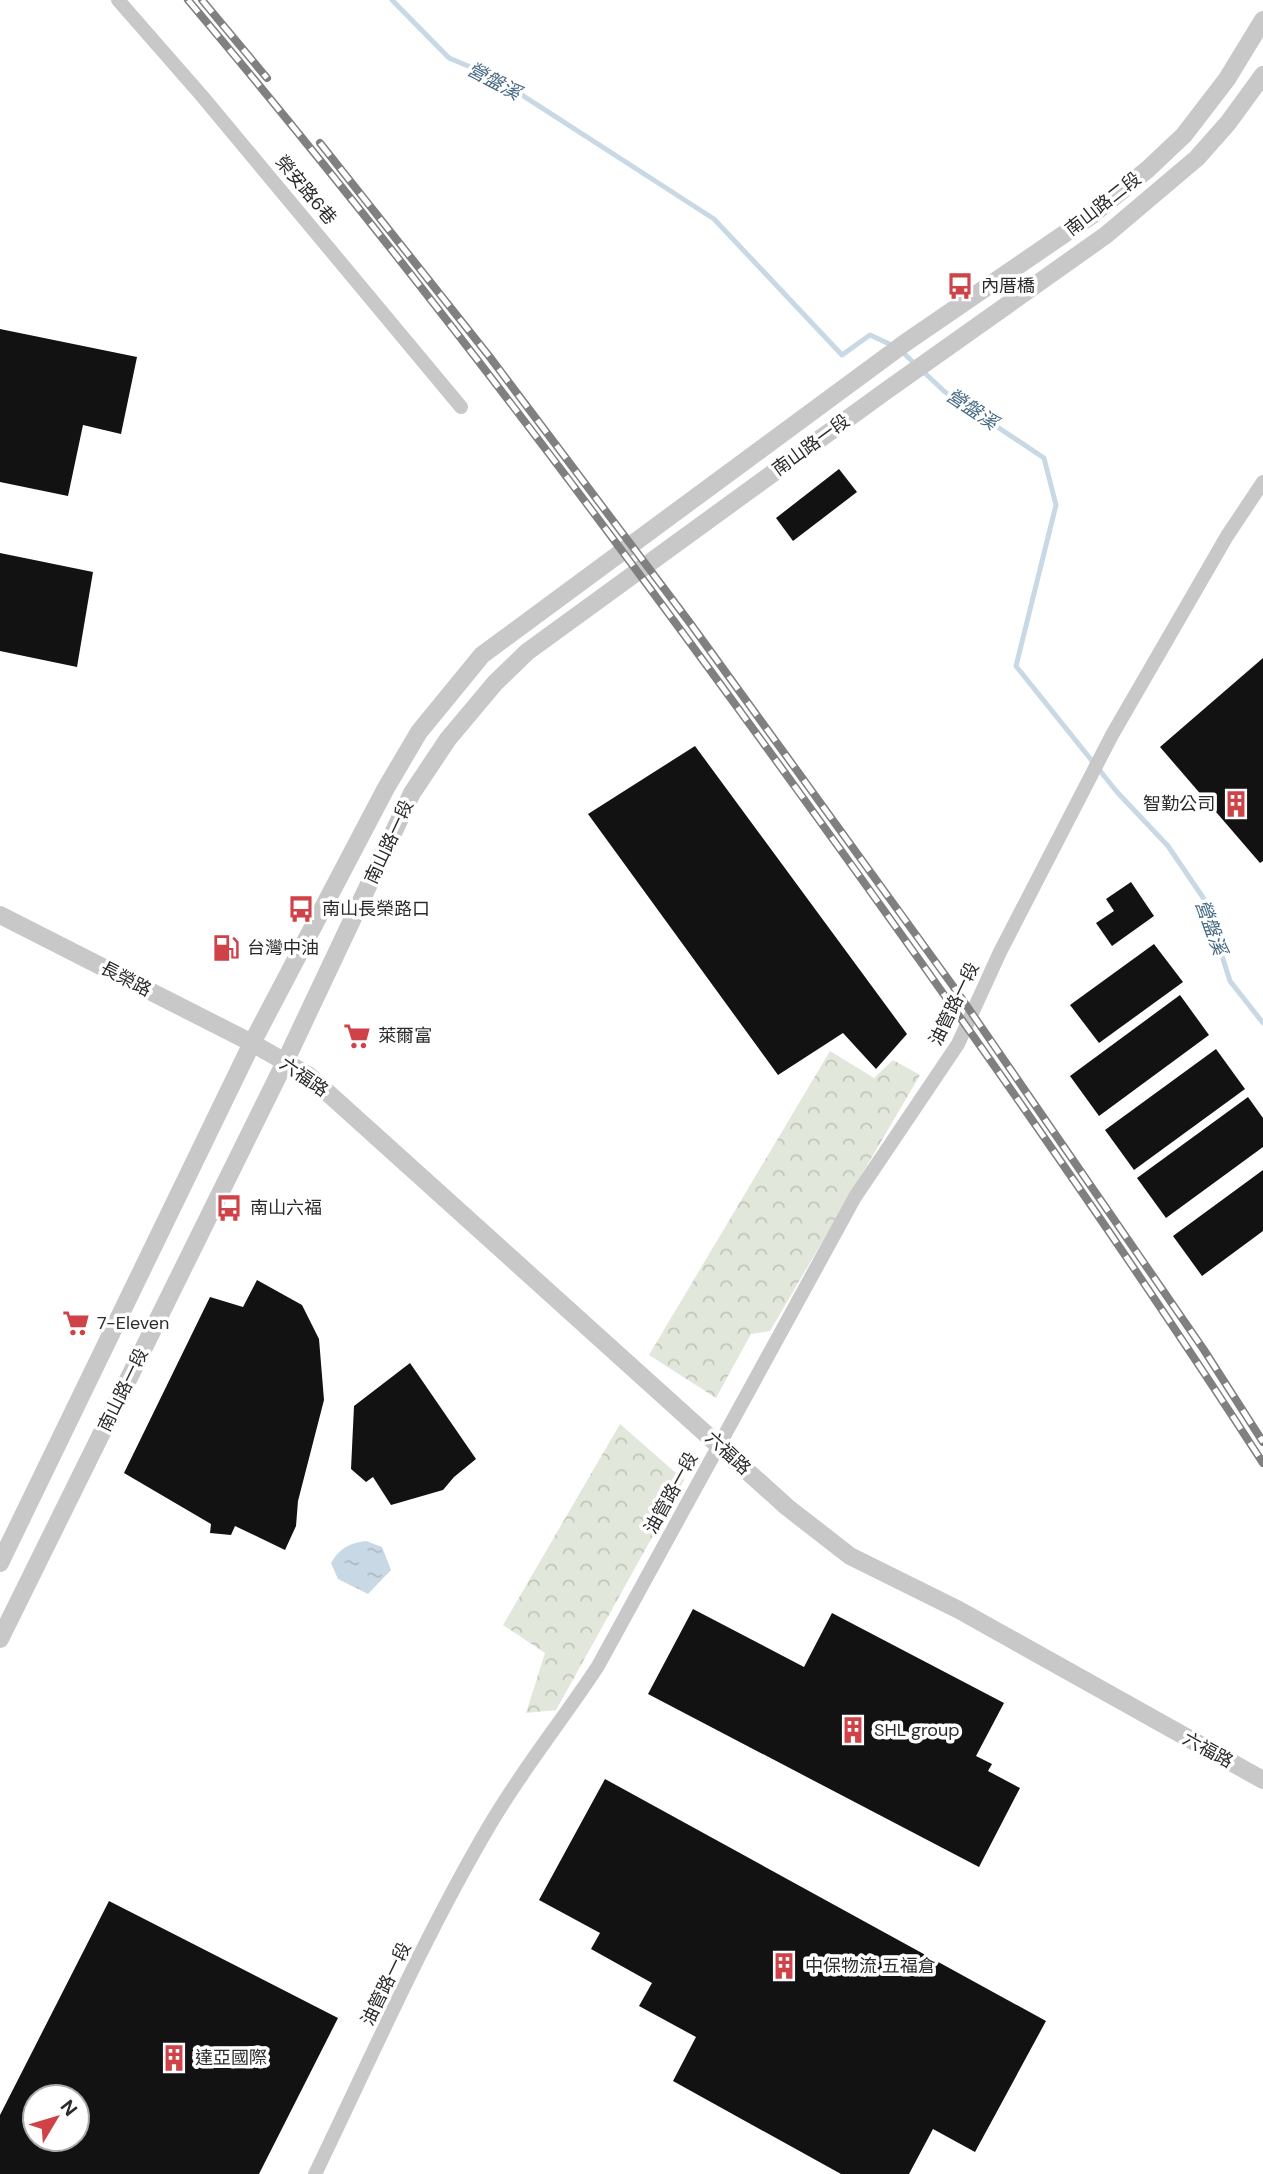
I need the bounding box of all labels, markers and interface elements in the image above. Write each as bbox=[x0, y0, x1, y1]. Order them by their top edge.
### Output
water label: 營盤溪 bbox=[463, 57, 528, 107]
street label: 榮安路6巷 bbox=[270, 150, 342, 230]
street label: 南山路二段 bbox=[1060, 167, 1146, 241]
bus stop icon: 內厝橋 bbox=[945, 271, 975, 301]
place label: 內厝橋 bbox=[981, 274, 1035, 298]
water label: 營盤溪 bbox=[941, 383, 1005, 437]
street label: 南山路一段 bbox=[768, 409, 854, 481]
building icon: 智勤公司 bbox=[1221, 789, 1251, 819]
place label: 智勤公司 bbox=[1143, 792, 1215, 816]
street label: 南山路一段 bbox=[359, 796, 419, 888]
bus stop icon: 南山長榮路口 bbox=[286, 894, 316, 924]
water label: 營盤溪 bbox=[1190, 896, 1234, 961]
place label: 南山長榮路口 bbox=[322, 897, 430, 921]
fuel station icon: 台灣中油 bbox=[211, 933, 241, 963]
place label: 台灣中油 bbox=[247, 936, 319, 960]
street label: 長榮路 bbox=[96, 956, 156, 1002]
street label: 油管路一段 bbox=[923, 958, 985, 1050]
supermarket icon: 萊爾富 bbox=[342, 1021, 372, 1051]
place label: 萊爾富 bbox=[378, 1024, 432, 1048]
street label: 六福路 bbox=[275, 1052, 333, 1102]
bus stop icon: 南山六福 bbox=[214, 1193, 244, 1223]
place label: 南山六福 bbox=[250, 1196, 322, 1220]
supermarket icon: 7-Eleven bbox=[61, 1308, 91, 1338]
place label: 7-Eleven bbox=[97, 1311, 169, 1335]
street label: 南山路一段 bbox=[92, 1344, 154, 1436]
street label: 六福路 bbox=[700, 1426, 756, 1480]
street label: 油管路一段 bbox=[639, 1448, 703, 1538]
building icon: SHL group bbox=[838, 1715, 868, 1745]
place label: SHL group bbox=[874, 1718, 960, 1742]
street label: 六福路 bbox=[1179, 1726, 1237, 1774]
street label: 油管路一段 bbox=[355, 1938, 417, 2030]
building icon: 中保物流 五福倉 bbox=[769, 1951, 799, 1981]
place label: 中保物流 五福倉 bbox=[805, 1954, 936, 1978]
building icon: 達亞國際 bbox=[159, 2043, 189, 2073]
place label: 達亞國際 bbox=[195, 2046, 267, 2070]
north arrow bbox=[21, 2083, 91, 2153]
text: N bbox=[55, 2095, 83, 2121]

